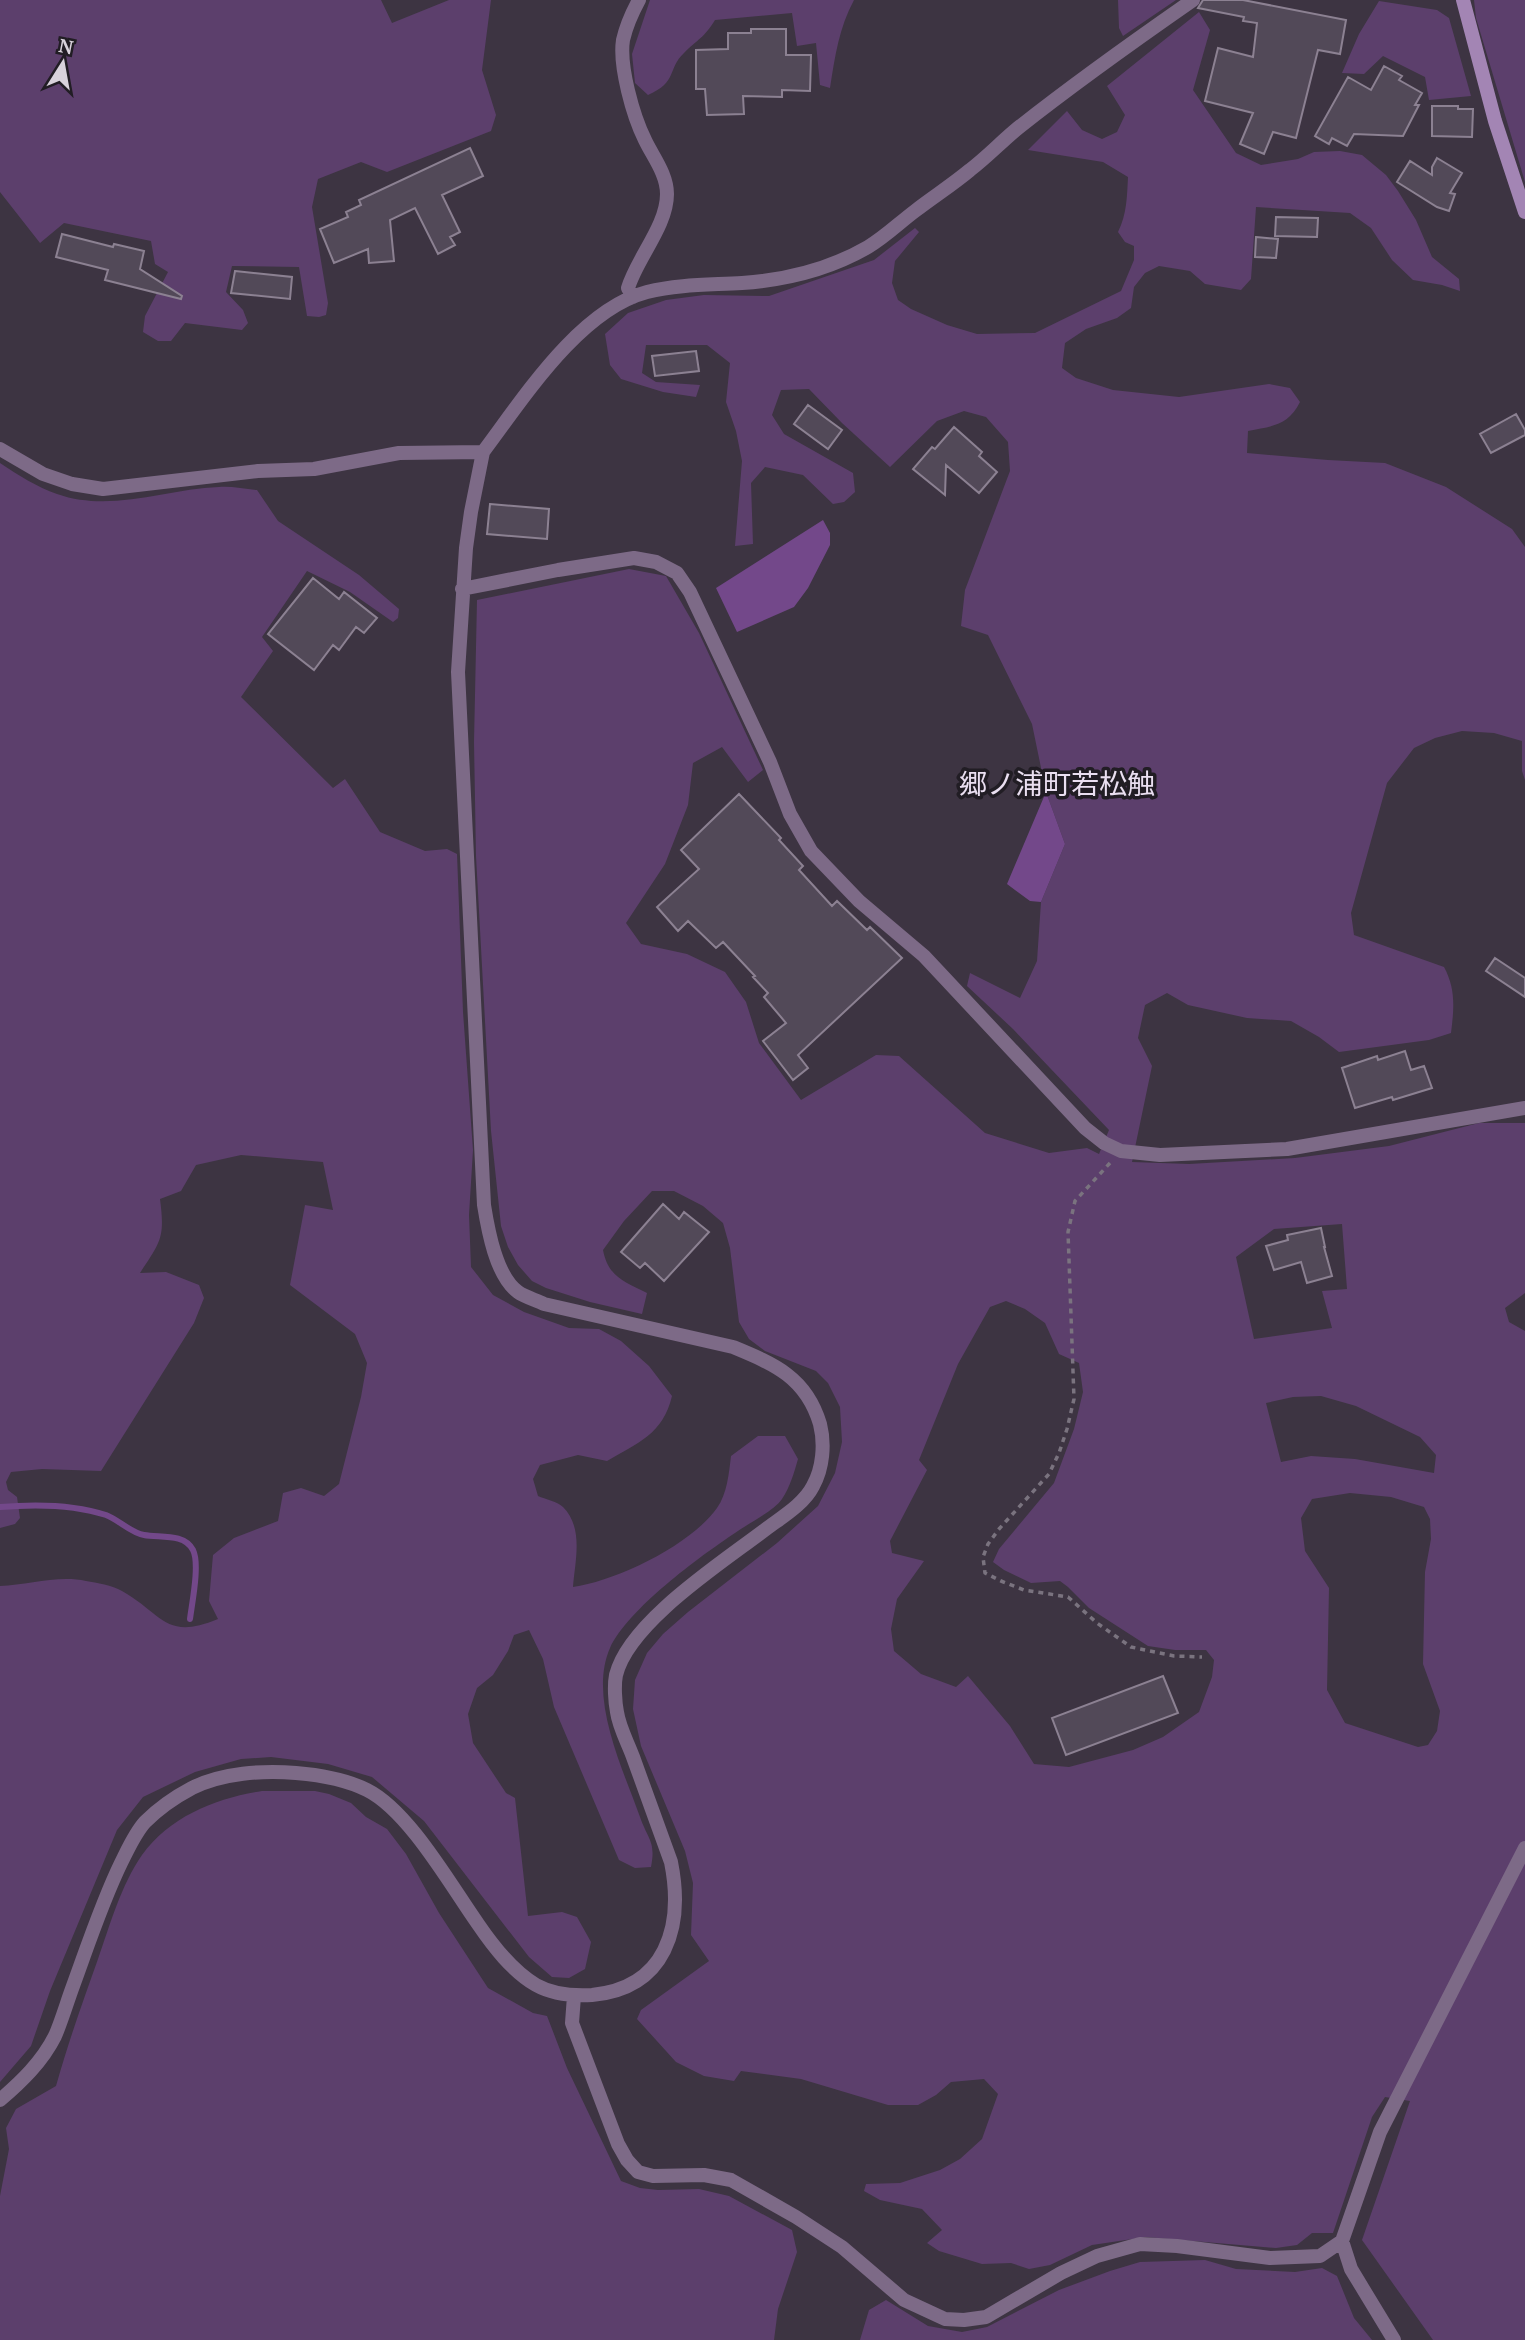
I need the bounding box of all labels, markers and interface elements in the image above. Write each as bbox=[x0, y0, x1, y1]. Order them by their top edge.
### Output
north arrow bbox=[28, 28, 98, 98]
text: N bbox=[57, 32, 76, 60]
district label: 郷ノ浦町若松触 bbox=[959, 765, 1155, 802]

